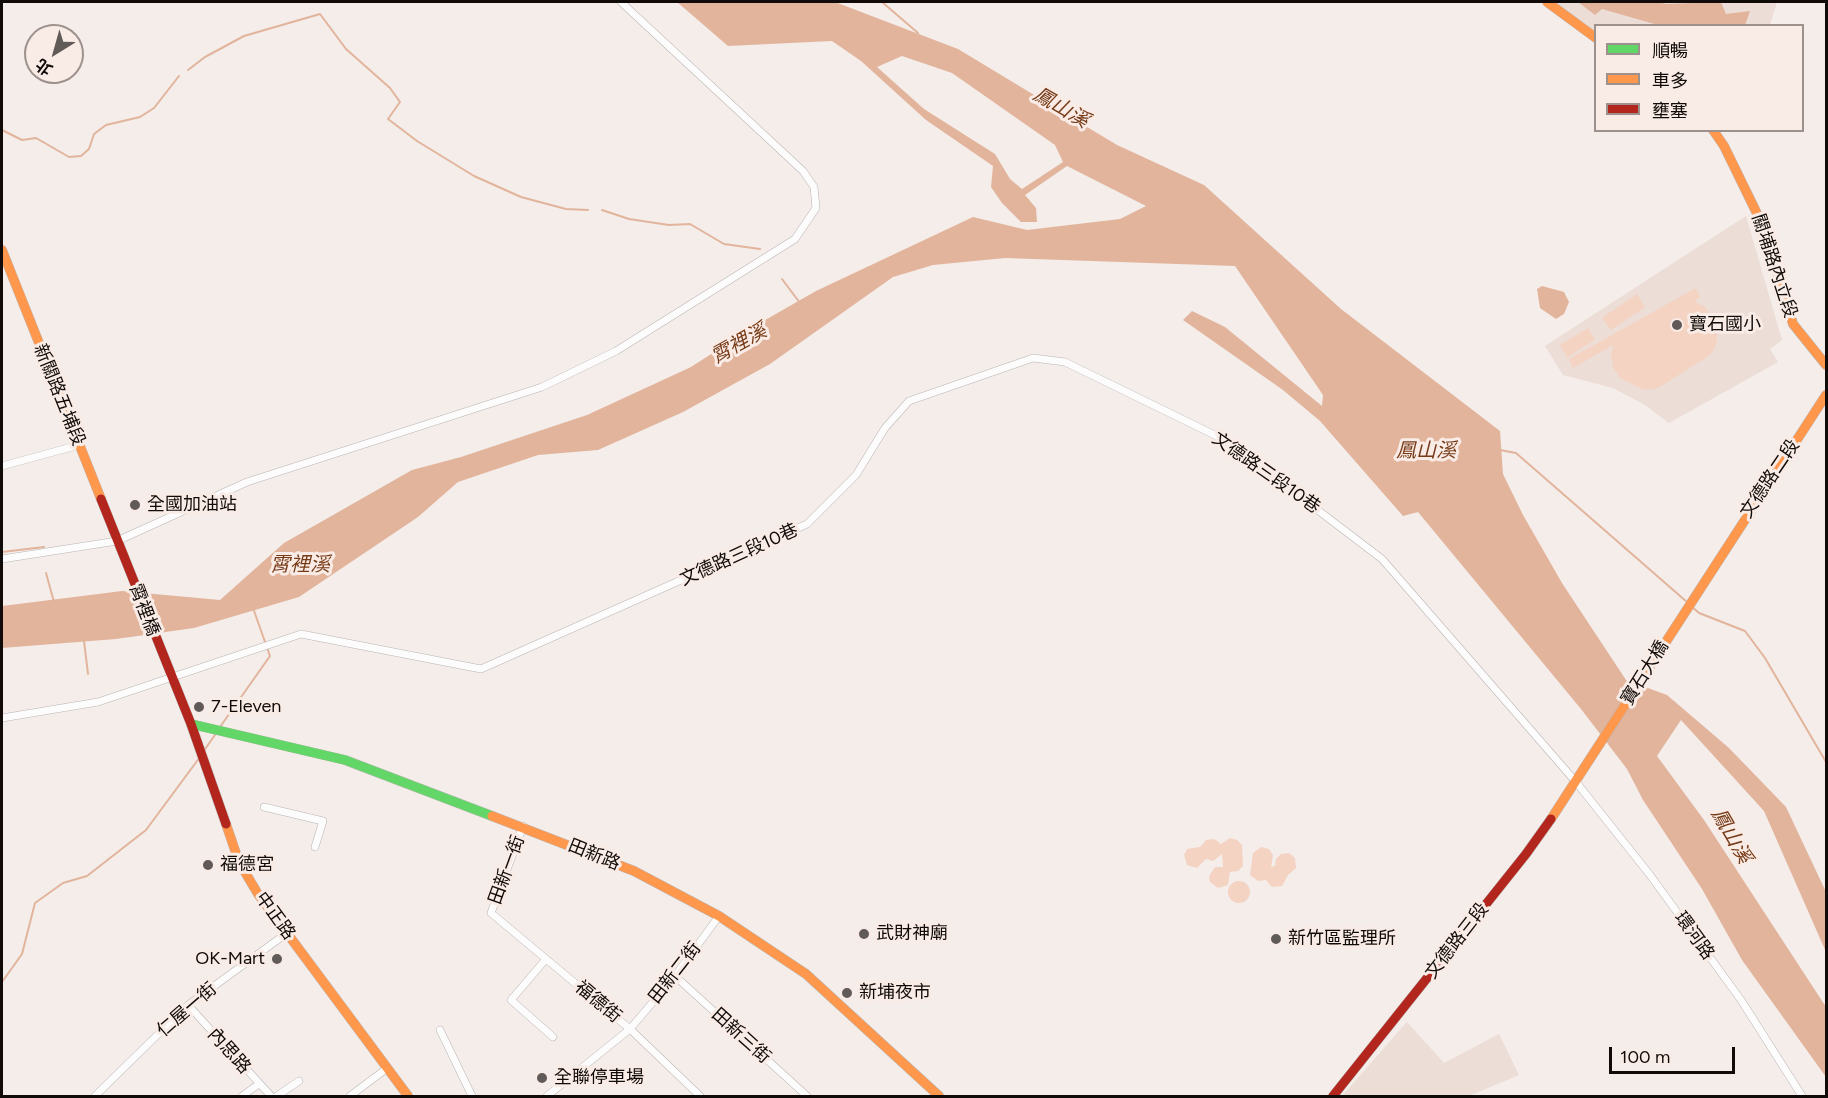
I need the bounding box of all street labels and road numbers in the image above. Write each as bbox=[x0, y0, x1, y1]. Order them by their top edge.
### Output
street label: 關埔路內立段 bbox=[1747, 211, 1801, 321]
street label: 新關路五埔段 bbox=[29, 341, 89, 449]
street label: 文德路三段10巷 bbox=[1208, 428, 1324, 518]
street label: 文德路二段 bbox=[1736, 436, 1804, 522]
street label: 文德路三段10巷 bbox=[677, 519, 801, 591]
street label: 霄裡橋 bbox=[124, 581, 164, 639]
street label: 寶石大橋 bbox=[1617, 637, 1673, 709]
street label: 田新一街 bbox=[485, 832, 529, 908]
street label: 田新路 bbox=[565, 835, 623, 875]
street label: 中正路 bbox=[250, 888, 300, 944]
street label: 文德路三段 bbox=[1421, 899, 1493, 983]
street label: 環河路 bbox=[1669, 908, 1719, 964]
street label: 田新二街 bbox=[644, 938, 706, 1008]
street label: 福德街 bbox=[570, 976, 626, 1028]
street label: 仁屋一街 bbox=[153, 978, 221, 1042]
street label: 田新三街 bbox=[707, 1004, 775, 1068]
street label: 內思路 bbox=[203, 1024, 255, 1078]

